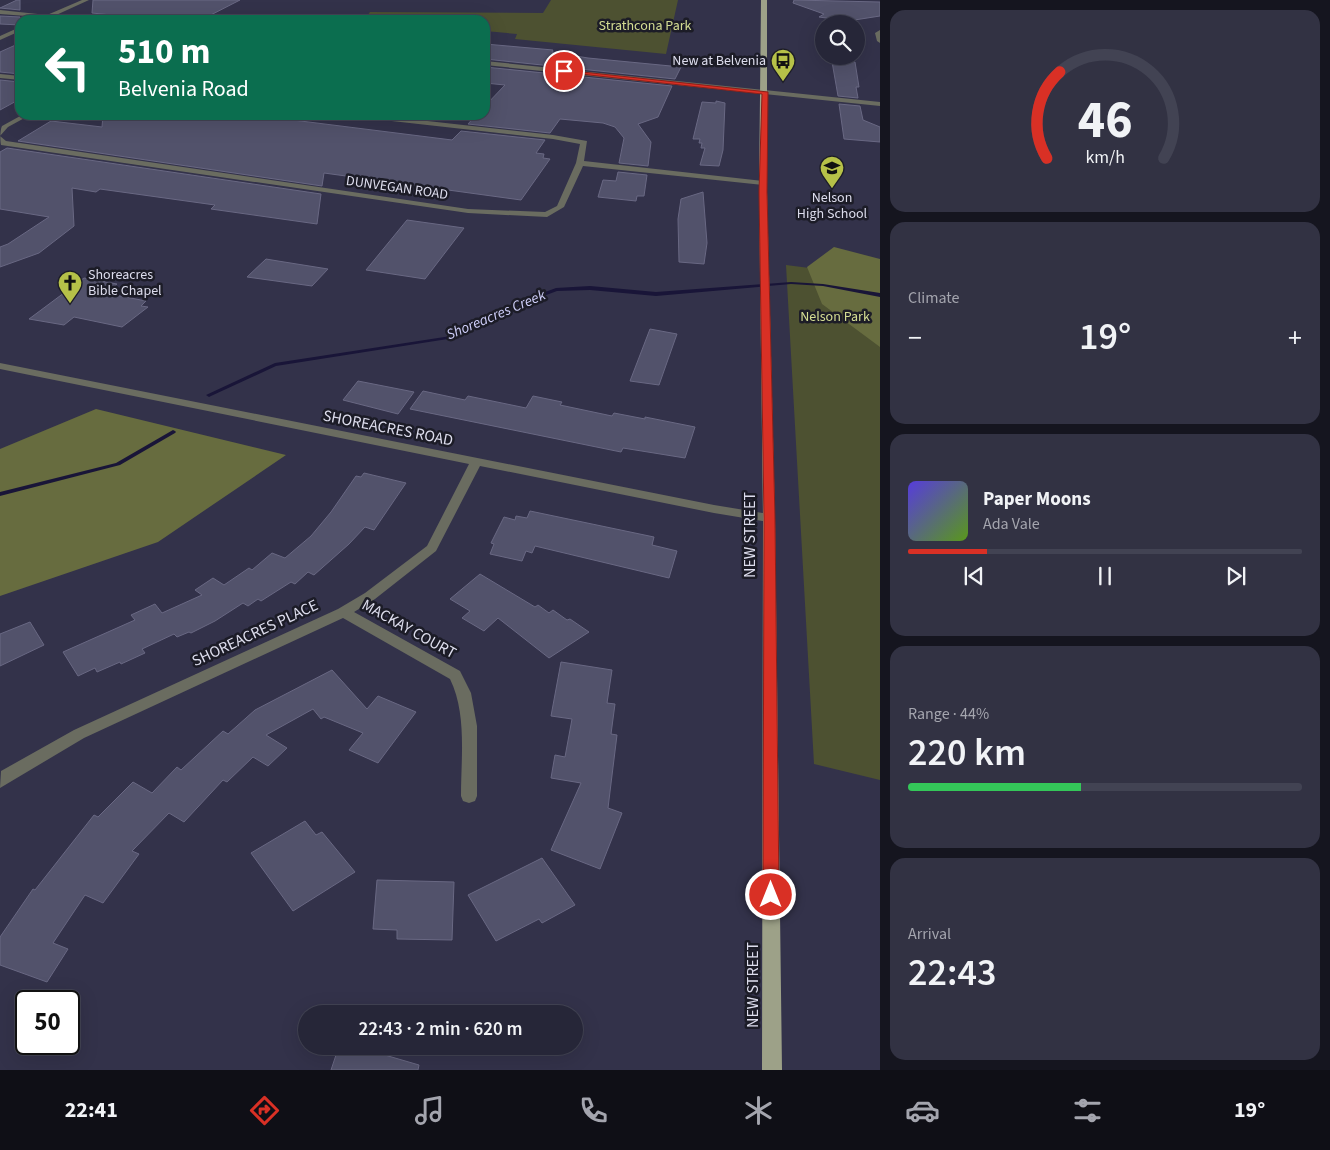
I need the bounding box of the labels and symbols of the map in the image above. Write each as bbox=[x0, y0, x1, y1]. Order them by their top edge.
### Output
park label: Strathcona Park bbox=[599, 16, 692, 36]
bus stop icon: New at Belvenia bbox=[770, 48, 796, 82]
pin bbox=[543, 50, 585, 92]
place label: New at Belvenia bbox=[672, 51, 766, 71]
school or university icon: Nelson High School bbox=[819, 155, 845, 189]
street label: DUNVEGAN ROAD bbox=[345, 171, 449, 205]
place label: Nelson High School bbox=[797, 188, 868, 224]
place label: Shoreacres Bible Chapel bbox=[88, 265, 162, 301]
church icon: Shoreacres Bible Chapel bbox=[57, 270, 83, 304]
water label: Shoreacres Creek bbox=[443, 284, 550, 345]
park label: Nelson Park bbox=[800, 307, 870, 327]
street label: SHOREACRES ROAD bbox=[321, 405, 455, 451]
street label: NEW STREET bbox=[739, 492, 761, 578]
street label: SHOREACRES PLACE bbox=[188, 594, 322, 672]
street label: MACKAY COURT bbox=[358, 594, 461, 664]
position arrow bbox=[744, 868, 796, 920]
street label: NEW STREET bbox=[742, 942, 764, 1028]
speed limit sign: 50 bbox=[15, 990, 80, 1055]

